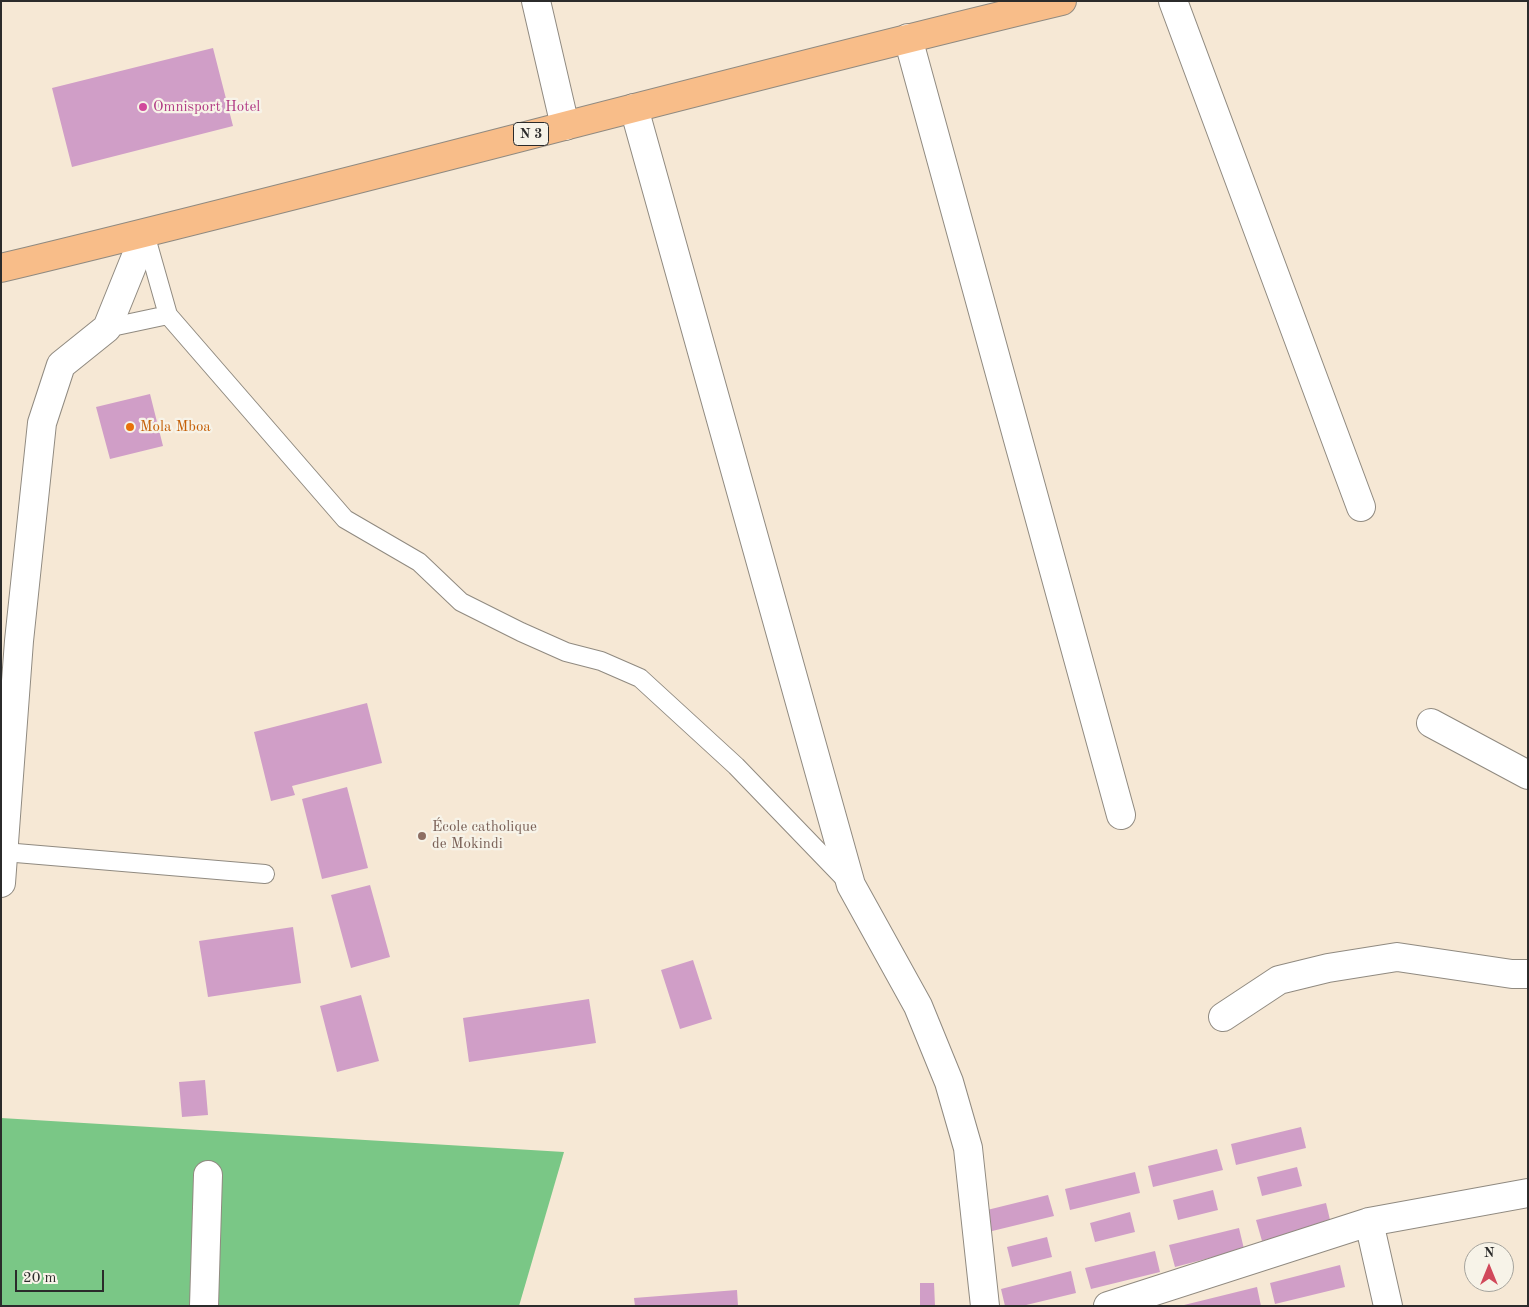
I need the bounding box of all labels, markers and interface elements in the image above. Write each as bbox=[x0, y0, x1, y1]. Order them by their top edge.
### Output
place label: Omnisport Hotel bbox=[153, 98, 260, 116]
marker: Omnisport Hotel bbox=[137, 101, 149, 113]
road number: N 3 bbox=[514, 122, 548, 146]
place label: Mola Mboa bbox=[140, 418, 211, 436]
marker: Mola Mboa bbox=[124, 421, 136, 433]
place label: École catholique de Mokindi bbox=[432, 818, 537, 853]
marker: École catholique de Mokindi bbox=[416, 830, 428, 842]
north arrow bbox=[1464, 1242, 1514, 1292]
text: N bbox=[1484, 1246, 1494, 1260]
scale bar bbox=[18, 1260, 106, 1292]
text: 20 m bbox=[23, 1271, 57, 1286]

